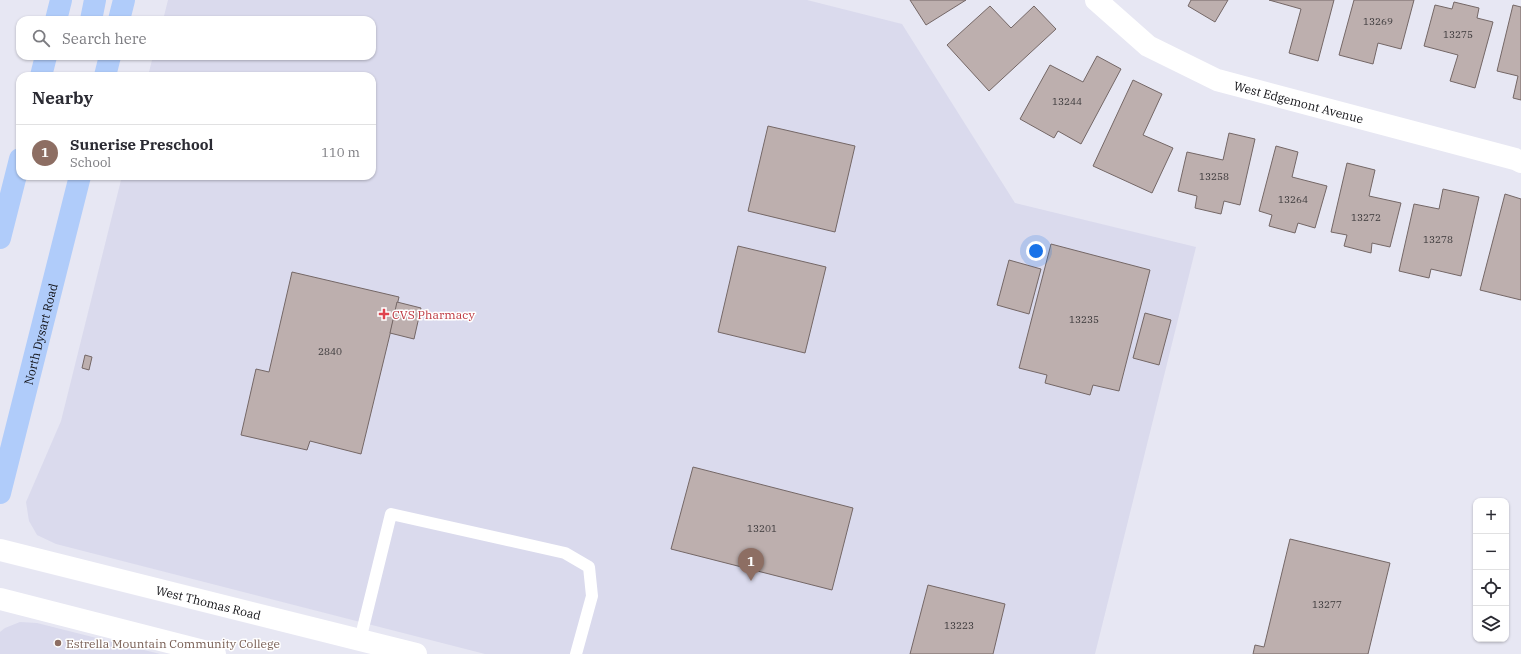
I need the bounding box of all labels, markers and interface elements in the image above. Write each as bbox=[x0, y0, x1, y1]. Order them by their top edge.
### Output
house number: 13269 bbox=[1363, 15, 1393, 28]
search box bbox=[16, 16, 376, 60]
icon: search bbox=[30, 27, 52, 49]
house number: 13275 bbox=[1443, 28, 1473, 41]
text: Search here bbox=[62, 29, 147, 48]
street label: West Edgemont Avenue bbox=[1232, 77, 1365, 126]
text: Nearby bbox=[32, 87, 93, 109]
house number: 13244 bbox=[1052, 95, 1082, 108]
text: Sunerise Preschool bbox=[70, 135, 213, 154]
text: 1 bbox=[41, 144, 49, 161]
text: 110 m bbox=[321, 144, 360, 161]
text: School bbox=[70, 154, 111, 171]
house number: 13258 bbox=[1199, 170, 1229, 183]
house number: 13264 bbox=[1278, 193, 1308, 206]
house number: 13272 bbox=[1351, 211, 1381, 224]
house number: 13278 bbox=[1423, 233, 1453, 246]
your location bbox=[1026, 241, 1046, 261]
street label: North Dysart Road bbox=[20, 282, 60, 386]
place label: CVS Pharmacy bbox=[392, 307, 476, 322]
marker: CVS Pharmacy bbox=[379, 309, 389, 319]
house number: 13235 bbox=[1069, 313, 1099, 326]
house number: 2840 bbox=[318, 345, 342, 358]
map controls bbox=[1473, 498, 1509, 642]
button: + bbox=[1473, 498, 1509, 534]
house number: 13201 bbox=[747, 522, 777, 535]
button: − bbox=[1473, 534, 1509, 570]
pin: 1 bbox=[738, 548, 764, 581]
button: locate bbox=[1473, 570, 1509, 606]
street label: West Thomas Road bbox=[154, 582, 263, 622]
house number: 13277 bbox=[1312, 598, 1342, 611]
button: layers bbox=[1473, 606, 1509, 642]
house number: 13223 bbox=[944, 619, 974, 632]
place label: Estrella Mountain Community College bbox=[66, 636, 280, 651]
marker: Estrella Mountain Community College bbox=[53, 638, 63, 648]

